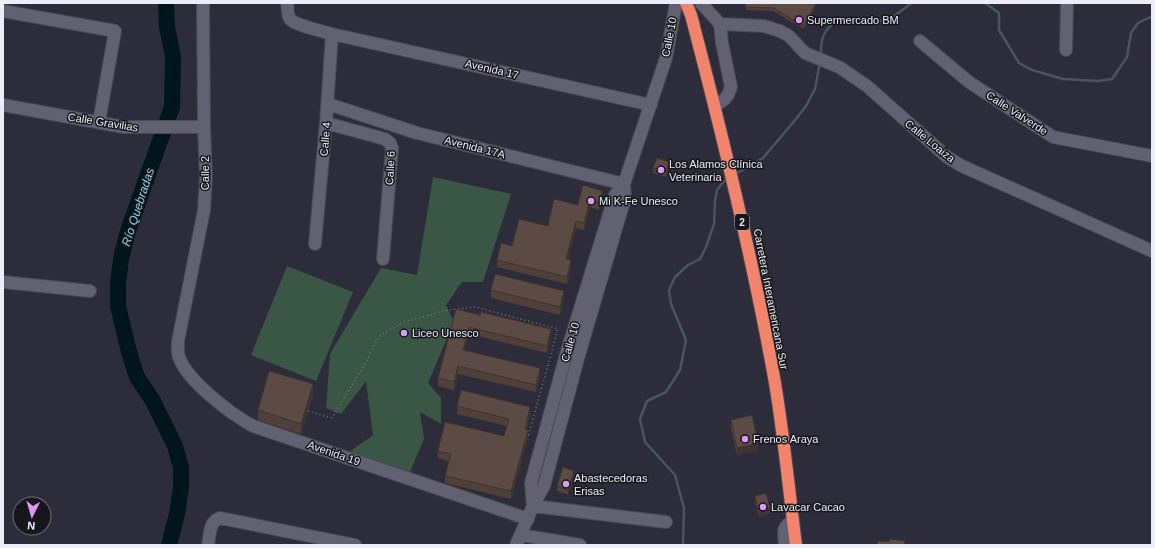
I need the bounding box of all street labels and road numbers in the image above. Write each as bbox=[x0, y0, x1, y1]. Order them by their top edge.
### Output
street label: Calle 10 bbox=[659, 16, 679, 58]
street label: Avenida 17 bbox=[464, 57, 520, 81]
street label: Calle Valverde bbox=[984, 89, 1050, 137]
street label: Calle Gravilias bbox=[67, 111, 139, 134]
street label: Calle Loaiza bbox=[903, 117, 958, 165]
street label: Calle 4 bbox=[318, 121, 332, 157]
street label: Avenida 17A bbox=[443, 134, 507, 161]
street label: Calle 6 bbox=[383, 151, 397, 185]
street label: Calle 2 bbox=[199, 156, 211, 190]
road number: 2 bbox=[735, 214, 749, 230]
street label: Carretera Interamericana Sur bbox=[751, 228, 791, 371]
street label: Calle 10 bbox=[559, 321, 581, 363]
street label: Avenida 19 bbox=[306, 438, 362, 468]

